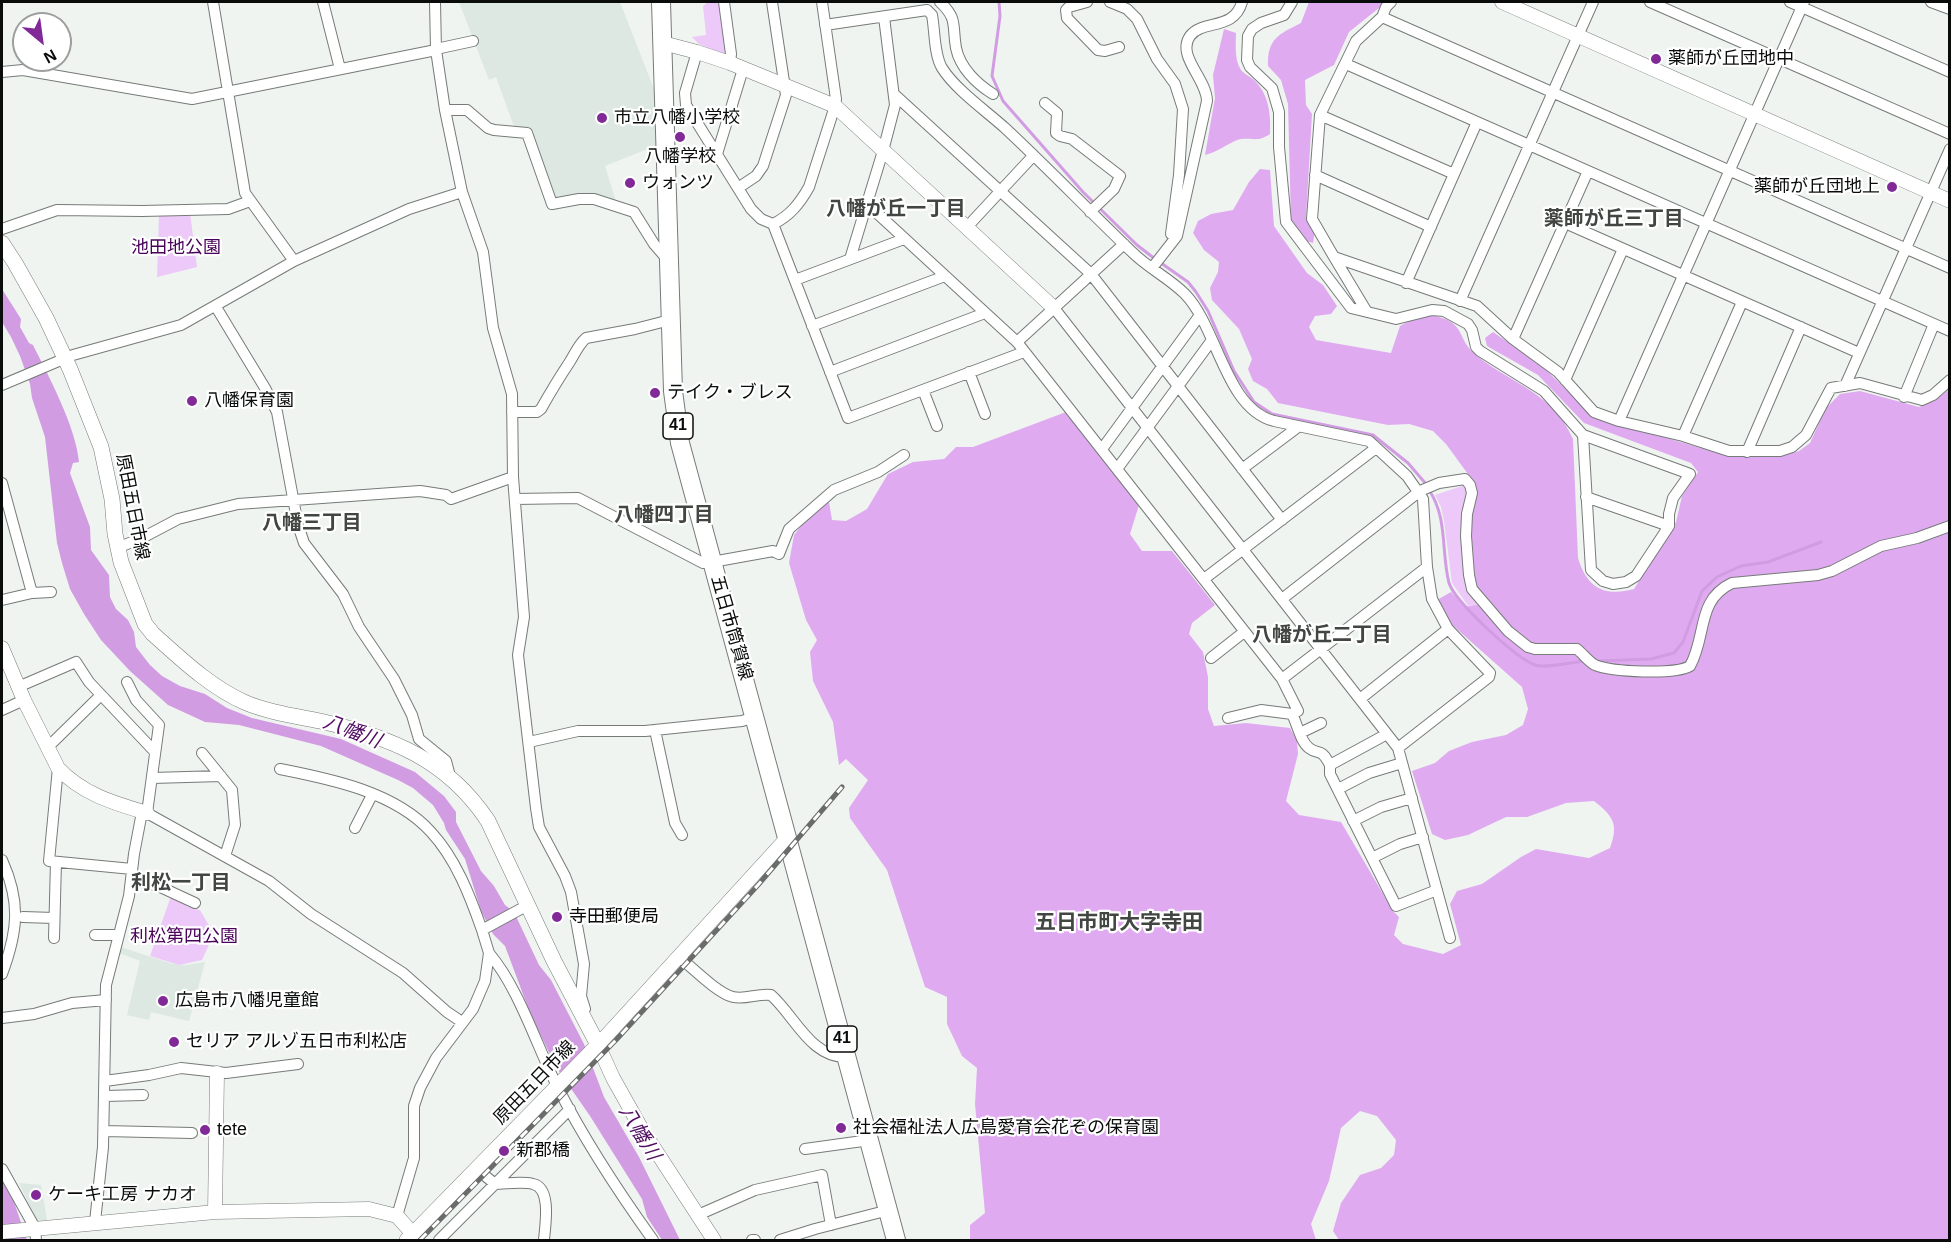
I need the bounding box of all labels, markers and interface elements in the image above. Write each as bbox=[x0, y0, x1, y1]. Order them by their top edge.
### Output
north arrow bbox=[12, 12, 72, 72]
text: N bbox=[41, 46, 59, 67]
place label: 薬師が丘団地中 bbox=[1668, 48, 1794, 70]
marker: 薬師が丘団地中 bbox=[1649, 52, 1663, 66]
place label: 市立八幡小学校 bbox=[614, 107, 740, 129]
marker: 市立八幡小学校 bbox=[595, 111, 609, 125]
marker: 八幡学校 bbox=[673, 130, 687, 144]
place label: 八幡学校 bbox=[644, 146, 716, 168]
place label: ウォンツ bbox=[642, 172, 714, 194]
marker: ウォンツ bbox=[623, 176, 637, 190]
place label: 薬師が丘団地上 bbox=[1754, 176, 1880, 198]
marker: 薬師が丘団地上 bbox=[1885, 180, 1899, 194]
district label: 八幡が丘一丁目 bbox=[826, 197, 966, 221]
district label: 薬師が丘三丁目 bbox=[1544, 207, 1684, 231]
park label: 池田地公園 bbox=[131, 237, 221, 259]
place label: テイク・ブレス bbox=[667, 382, 793, 404]
marker: テイク・ブレス bbox=[648, 386, 662, 400]
place label: 八幡保育園 bbox=[204, 390, 294, 412]
marker: 八幡保育園 bbox=[185, 394, 199, 408]
road number: 41 bbox=[663, 413, 693, 439]
street label: 原田五日市線 bbox=[111, 452, 153, 562]
district label: 八幡四丁目 bbox=[614, 503, 714, 527]
district label: 八幡三丁目 bbox=[262, 511, 362, 535]
street label: 五日市筒賀線 bbox=[706, 573, 756, 683]
district label: 八幡が丘二丁目 bbox=[1252, 623, 1392, 647]
water label: 八幡川 bbox=[320, 710, 384, 754]
district label: 利松一丁目 bbox=[131, 871, 231, 895]
place label: 寺田郵便局 bbox=[569, 906, 659, 928]
marker: 寺田郵便局 bbox=[550, 910, 564, 924]
district label: 五日市町大字寺田 bbox=[1035, 910, 1203, 936]
park label: 利松第四公園 bbox=[130, 926, 238, 948]
place label: 広島市八幡児童館 bbox=[175, 990, 319, 1012]
marker: 広島市八幡児童館 bbox=[156, 994, 170, 1008]
road number: 41 bbox=[827, 1026, 857, 1052]
place label: セリア アルゾ五日市利松店 bbox=[186, 1031, 407, 1053]
marker: セリア アルゾ五日市利松店 bbox=[167, 1035, 181, 1049]
street label: 原田五日市線 bbox=[490, 1037, 580, 1129]
water label: 八幡川 bbox=[613, 1101, 665, 1165]
place label: 社会福祉法人広島愛育会花ぞの保育園 bbox=[853, 1117, 1159, 1139]
place label: tete bbox=[217, 1119, 247, 1141]
marker: 社会福祉法人広島愛育会花ぞの保育園 bbox=[834, 1121, 848, 1135]
marker: tete bbox=[198, 1123, 212, 1137]
place label: 新郡橋 bbox=[516, 1140, 570, 1162]
marker: 新郡橋 bbox=[497, 1144, 511, 1158]
place label: ケーキ工房 ナカオ bbox=[48, 1184, 197, 1206]
marker: ケーキ工房 ナカオ bbox=[29, 1188, 43, 1202]

